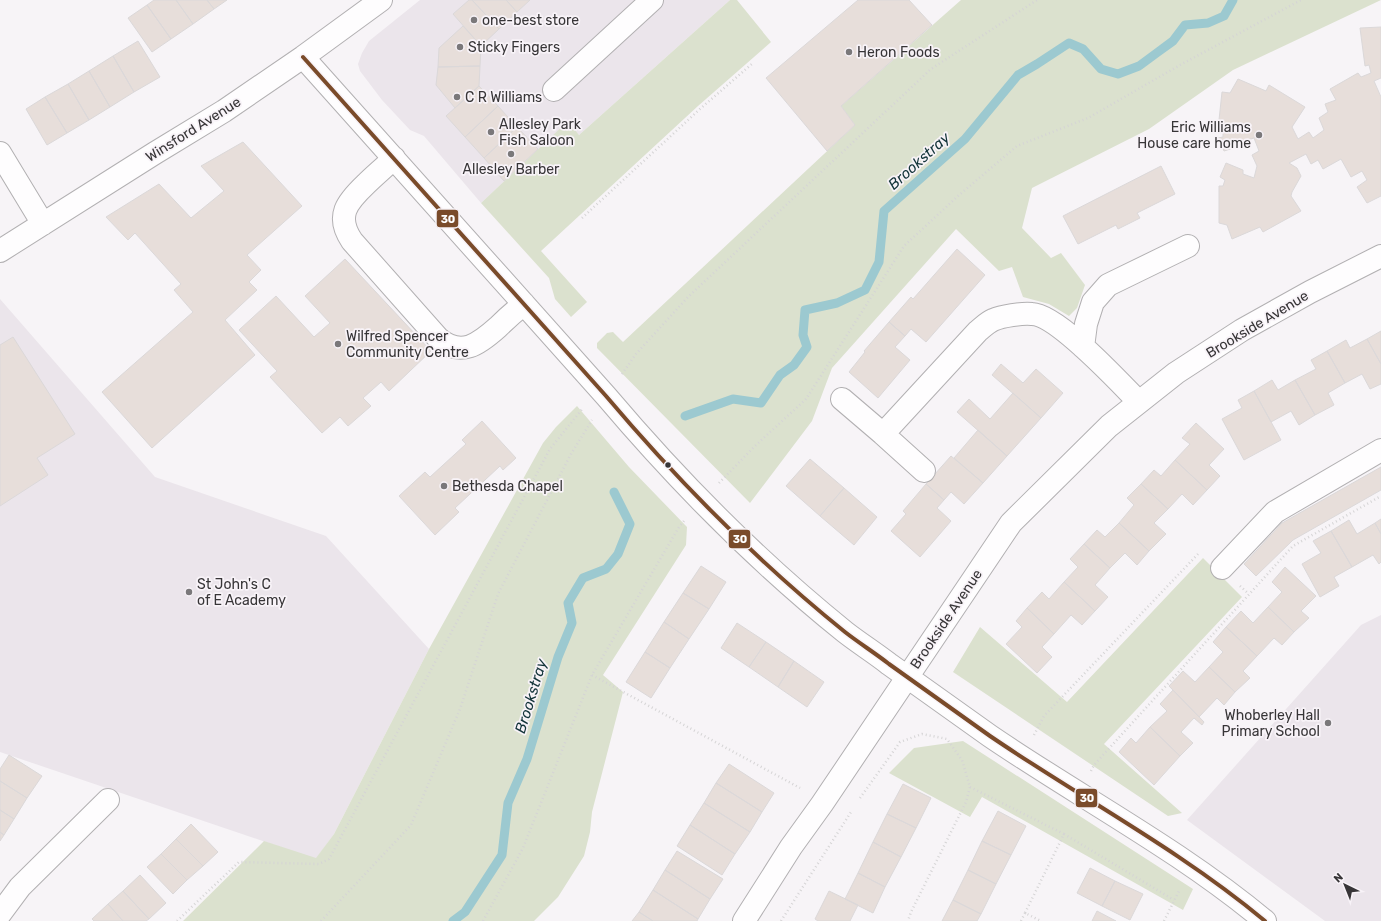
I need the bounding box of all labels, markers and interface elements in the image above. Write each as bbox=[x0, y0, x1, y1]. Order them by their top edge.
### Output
place label: one-best store bbox=[482, 12, 579, 29]
marker: one-best store bbox=[469, 15, 479, 25]
place label: Sticky Fingers bbox=[468, 39, 560, 56]
marker: Sticky Fingers bbox=[455, 42, 465, 52]
place label: Heron Foods bbox=[857, 44, 940, 61]
marker: Heron Foods bbox=[844, 47, 854, 57]
place label: C R Williams bbox=[465, 89, 542, 106]
marker: C R Williams bbox=[452, 92, 462, 102]
street label: Winsford Avenue bbox=[142, 93, 244, 166]
place label: Allesley Park Fish Saloon bbox=[499, 116, 582, 149]
place label: Eric Williams House care home bbox=[1137, 119, 1251, 152]
marker: Allesley Park Fish Saloon bbox=[486, 127, 496, 137]
water label: Brookstray bbox=[884, 128, 954, 193]
marker: Eric Williams House care home bbox=[1254, 130, 1264, 140]
marker: Allesley Barber bbox=[506, 149, 516, 159]
place label: Allesley Barber bbox=[463, 161, 560, 178]
line badge: 30 bbox=[436, 209, 459, 228]
text: 30 bbox=[441, 213, 455, 226]
street label: Brookside Avenue bbox=[1203, 287, 1312, 362]
place label: Wilfred Spencer Community Centre bbox=[346, 328, 469, 361]
marker: Wilfred Spencer Community Centre bbox=[333, 339, 343, 349]
unlabelled marker bbox=[663, 460, 673, 470]
place label: Bethesda Chapel bbox=[452, 478, 563, 495]
marker: Bethesda Chapel bbox=[439, 481, 449, 491]
line badge: 30 bbox=[728, 529, 751, 549]
text: 30 bbox=[733, 533, 747, 546]
street label: Brookside Avenue bbox=[907, 566, 986, 672]
place label: St John's C of E Academy bbox=[197, 576, 286, 609]
marker: St John's C of E Academy bbox=[184, 587, 194, 597]
water label: Brookstray bbox=[511, 656, 551, 735]
place label: Whoberley Hall Primary School bbox=[1222, 707, 1320, 740]
marker: Whoberley Hall Primary School bbox=[1323, 718, 1333, 728]
line badge: 30 bbox=[1075, 788, 1098, 808]
text: 30 bbox=[1080, 792, 1094, 805]
north arrow bbox=[1325, 865, 1365, 905]
text: N bbox=[1331, 871, 1346, 886]

